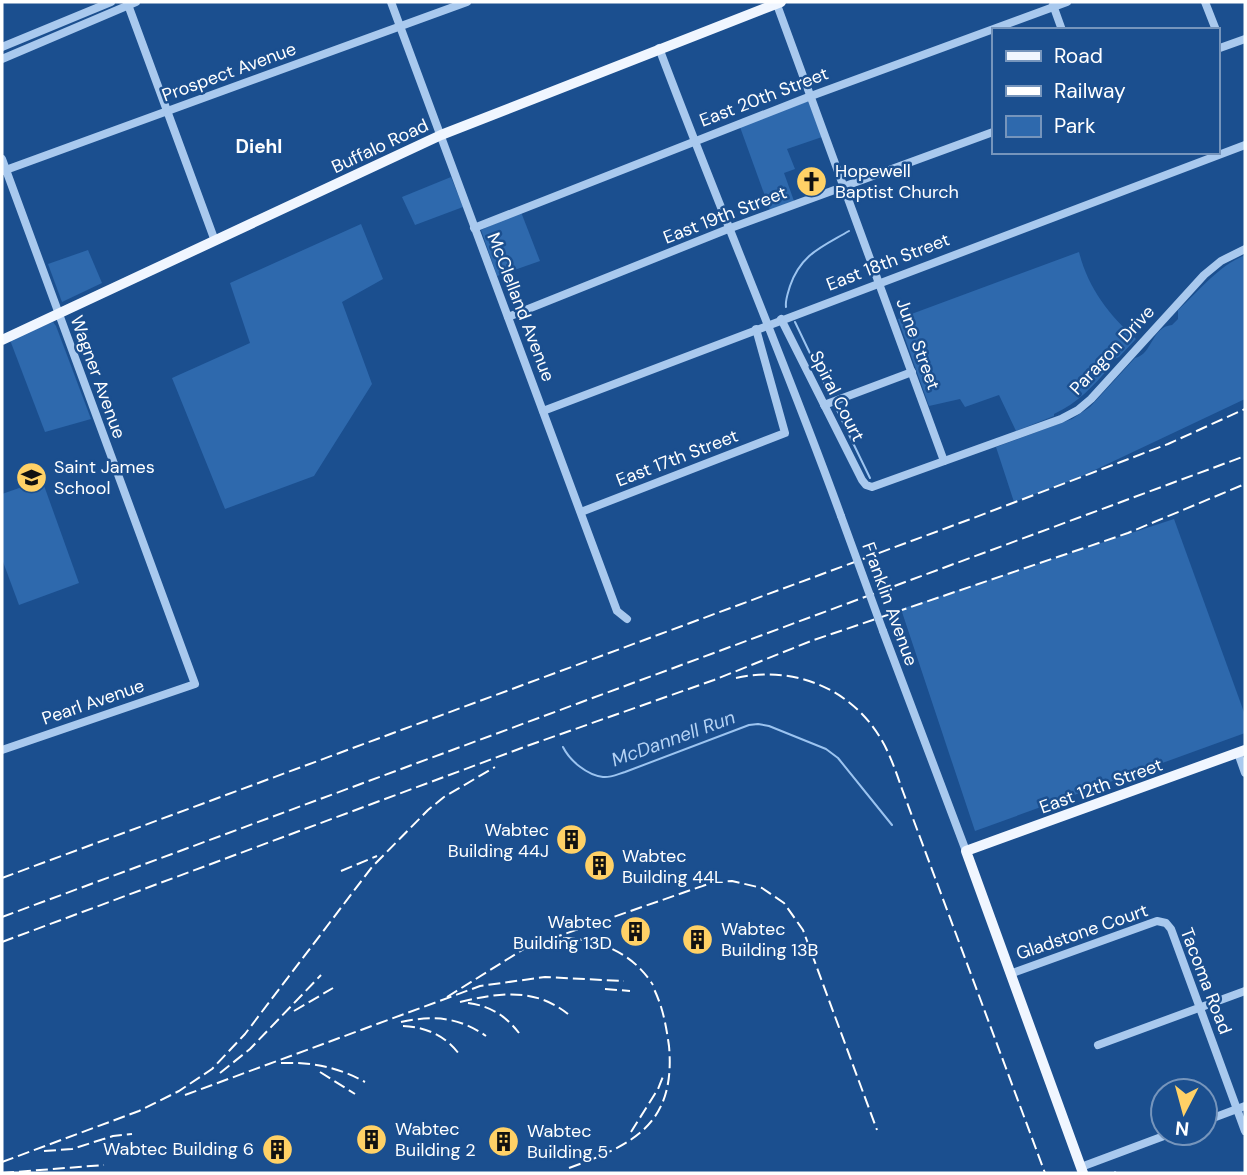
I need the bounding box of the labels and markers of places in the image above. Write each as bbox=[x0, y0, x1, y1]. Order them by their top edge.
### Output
place label: Hopewell Baptist Church bbox=[835, 159, 959, 204]
church icon: Hopewell Baptist Church bbox=[795, 164, 829, 198]
place label: Saint James School bbox=[54, 455, 155, 500]
school or university icon: Saint James School bbox=[14, 460, 48, 494]
place label: Wabtec Building 44J bbox=[448, 818, 549, 863]
building icon: Wabtec Building 44J bbox=[555, 823, 589, 857]
place label: Wabtec Building 44L bbox=[622, 844, 724, 889]
building icon: Wabtec Building 44L bbox=[582, 849, 616, 883]
place label: Wabtec Building 13D bbox=[513, 910, 612, 955]
building icon: Wabtec Building 13D bbox=[618, 915, 652, 949]
place label: Wabtec Building 13B bbox=[721, 917, 819, 962]
building icon: Wabtec Building 13B bbox=[681, 922, 715, 956]
place label: Wabtec Building 2 bbox=[395, 1117, 476, 1162]
place label: Wabtec Building 5 bbox=[527, 1119, 608, 1164]
building icon: Wabtec Building 2 bbox=[355, 1122, 389, 1156]
building icon: Wabtec Building 5 bbox=[487, 1124, 521, 1158]
building icon: Wabtec Building 6 bbox=[260, 1132, 294, 1166]
place label: Wabtec Building 6 bbox=[103, 1137, 254, 1161]

